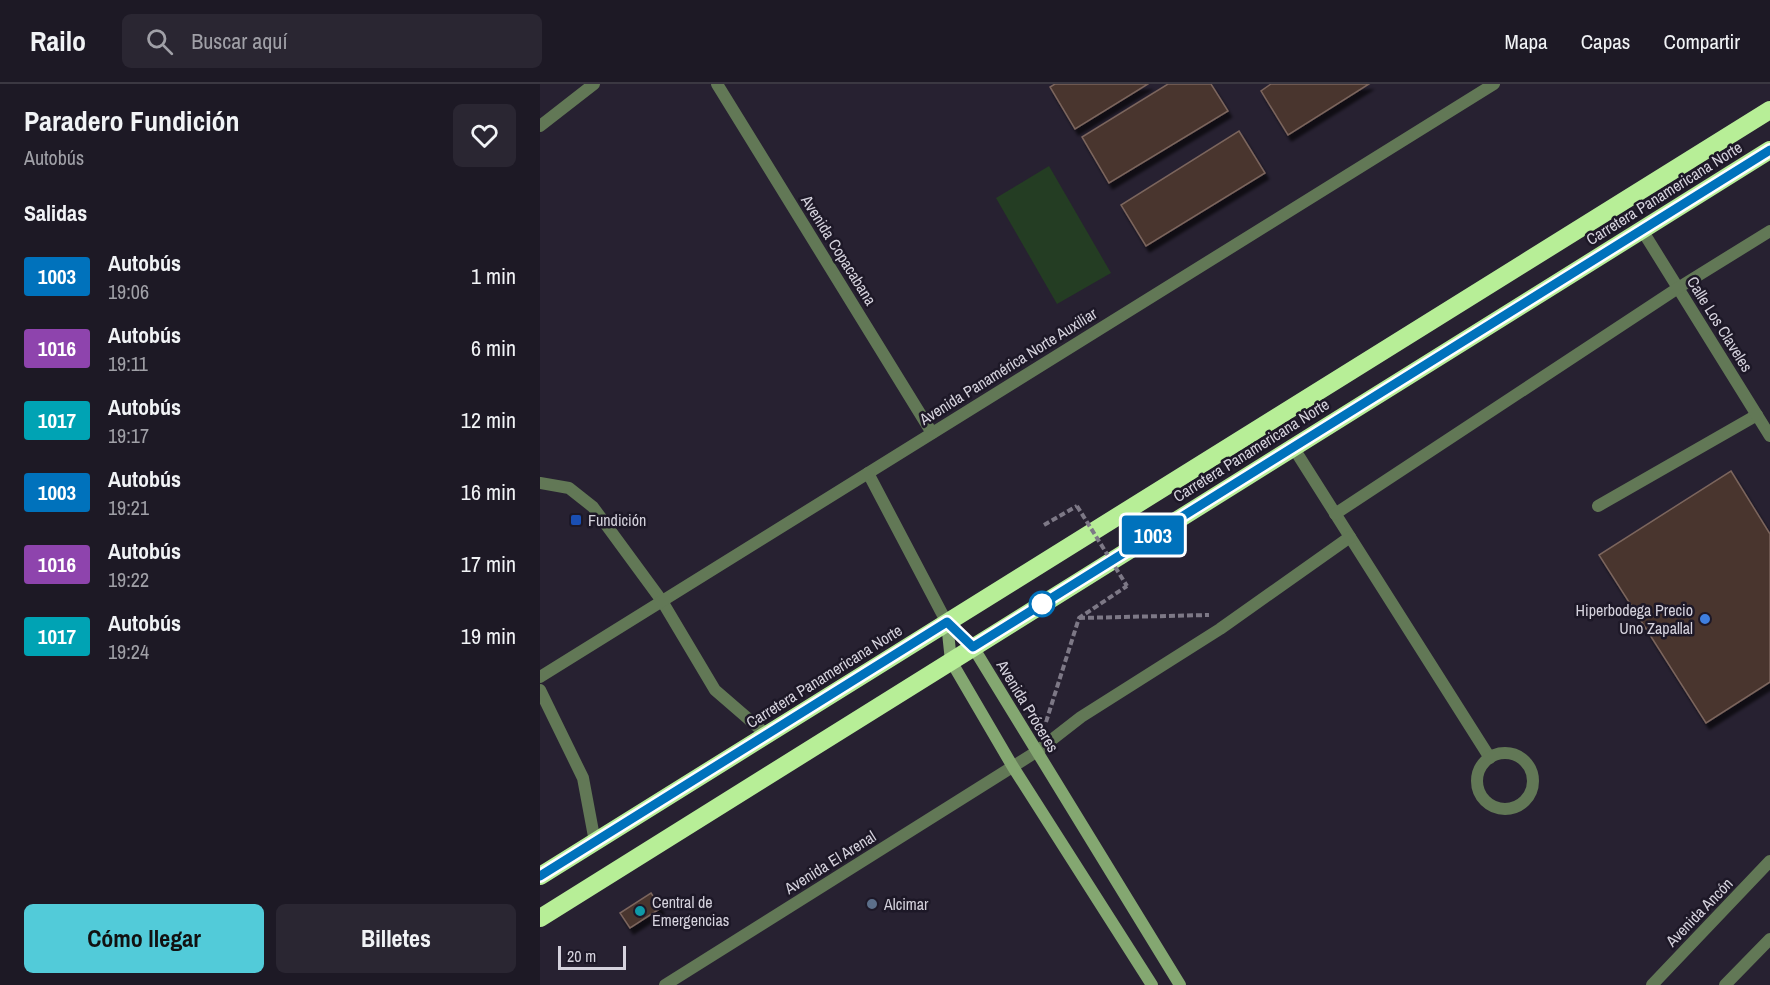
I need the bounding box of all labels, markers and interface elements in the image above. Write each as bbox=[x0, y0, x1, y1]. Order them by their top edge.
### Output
search box bbox=[122, 14, 542, 68]
text: Railo bbox=[30, 22, 86, 60]
icon: search bbox=[143, 25, 176, 58]
text: Buscar aquí bbox=[191, 26, 287, 56]
text: Mapa bbox=[1505, 27, 1548, 56]
text: Capas bbox=[1581, 27, 1630, 56]
text: Compartir bbox=[1663, 27, 1740, 56]
text: Paradero Fundición bbox=[24, 102, 240, 140]
button: heart bbox=[453, 104, 516, 167]
street label: Carretera Panamericana Norte bbox=[1582, 136, 1746, 250]
text: Autobús bbox=[24, 144, 84, 171]
street label: Avenida Copacabana bbox=[796, 190, 882, 310]
text: Salidas bbox=[24, 198, 87, 228]
text: Autobús bbox=[108, 248, 181, 278]
text: 1 min bbox=[471, 261, 516, 291]
text: 1003 bbox=[38, 262, 76, 291]
street label: Calle Los Claveles bbox=[1682, 272, 1758, 376]
text: 19:06 bbox=[108, 278, 149, 305]
street label: Avenida Panamérica Norte Auxiliar bbox=[914, 302, 1101, 430]
text: Autobús bbox=[108, 320, 181, 350]
text: 6 min bbox=[471, 333, 516, 363]
text: 1016 bbox=[38, 334, 76, 363]
text: 19:11 bbox=[108, 350, 148, 377]
text: Autobús bbox=[108, 392, 181, 422]
street label: Carretera Panamericana Norte bbox=[1169, 393, 1333, 507]
text: 12 min bbox=[461, 405, 516, 435]
text: 1017 bbox=[38, 406, 76, 435]
text: 19:17 bbox=[108, 422, 149, 449]
text: Autobús bbox=[108, 464, 181, 494]
text: 16 min bbox=[461, 477, 516, 507]
text: 1003 bbox=[38, 478, 76, 507]
text: 19:21 bbox=[108, 494, 149, 521]
place label: Fundición bbox=[588, 509, 646, 531]
marker: Fundición bbox=[569, 513, 583, 527]
line badge: 1003 bbox=[1111, 516, 1195, 554]
text: 1003 bbox=[1134, 521, 1172, 550]
text: Autobús bbox=[108, 536, 181, 566]
text: 17 min bbox=[461, 549, 516, 579]
text: 1016 bbox=[38, 550, 76, 579]
text: 19:22 bbox=[108, 566, 149, 593]
unlabelled marker bbox=[1029, 591, 1055, 617]
place label: Hiperbodega Precio Uno Zapallal bbox=[1576, 599, 1693, 639]
text: Autobús bbox=[108, 608, 181, 638]
marker: Hiperbodega Precio Uno Zapallal bbox=[1698, 612, 1712, 626]
street label: Carretera Panamericana Norte bbox=[742, 619, 906, 733]
text: 19 min bbox=[461, 621, 516, 651]
text: 1017 bbox=[38, 622, 76, 651]
text: 19:24 bbox=[108, 638, 149, 665]
street label: Avenida Próceres bbox=[991, 655, 1064, 756]
street label: Avenida El Arenal bbox=[779, 825, 880, 899]
street label: Avenida Ancón bbox=[1660, 873, 1737, 952]
place label: Central de Emergencias bbox=[652, 891, 729, 931]
place label: Alcimar bbox=[883, 893, 929, 915]
marker: Alcimar bbox=[865, 897, 879, 911]
button: Cómo llegar bbox=[24, 904, 264, 973]
button: Billetes bbox=[276, 904, 516, 973]
marker: Central de Emergencias bbox=[633, 904, 647, 918]
scale bar bbox=[558, 943, 626, 970]
text: 20 m bbox=[567, 945, 596, 967]

